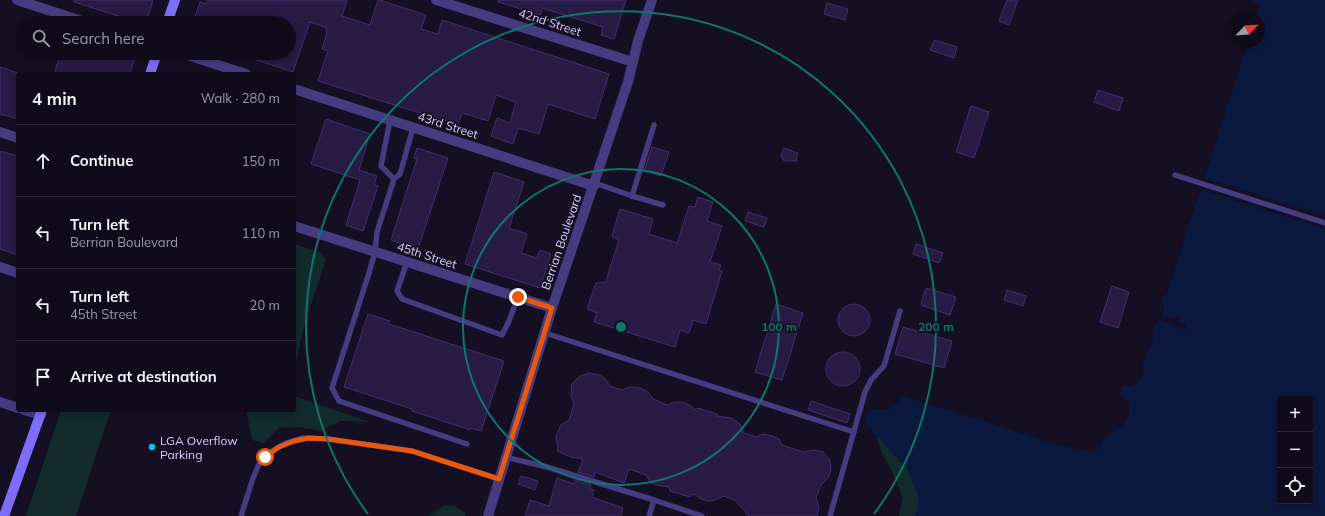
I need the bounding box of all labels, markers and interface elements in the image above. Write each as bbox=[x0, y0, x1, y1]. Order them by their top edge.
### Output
street label: 42nd Street bbox=[517, 5, 583, 39]
north arrow bbox=[1229, 12, 1265, 48]
search box bbox=[16, 16, 296, 60]
icon: search bbox=[30, 27, 52, 49]
text: Search here bbox=[62, 29, 144, 48]
text: 4 min bbox=[32, 88, 77, 109]
text: Walk · 280 m bbox=[201, 90, 280, 106]
street label: 43rd Street bbox=[416, 108, 480, 142]
icon: ahead bbox=[32, 150, 54, 172]
text: Continue bbox=[70, 151, 133, 170]
text: 150 m bbox=[242, 153, 280, 169]
street label: Berrian Boulevard bbox=[538, 192, 584, 292]
text: Turn left bbox=[70, 215, 129, 234]
icon: left bbox=[32, 222, 54, 244]
text: 110 m bbox=[242, 225, 280, 241]
text: Berrian Boulevard bbox=[70, 234, 178, 250]
street label: 45th Street bbox=[395, 238, 459, 272]
text: Turn left bbox=[70, 287, 129, 306]
route end bbox=[509, 288, 527, 306]
icon: left bbox=[32, 294, 54, 316]
text: 20 m bbox=[250, 297, 280, 313]
text: 45th Street bbox=[70, 306, 137, 322]
text: 100 m bbox=[761, 319, 797, 334]
text: 200 m bbox=[918, 319, 954, 334]
centre of rings bbox=[614, 320, 628, 334]
icon: arrive bbox=[32, 366, 54, 388]
text: Arrive at destination bbox=[70, 367, 217, 386]
map controls bbox=[1277, 396, 1313, 504]
button: + bbox=[1277, 396, 1313, 432]
button: − bbox=[1277, 432, 1313, 468]
place label: LGA Overflow Parking bbox=[160, 433, 238, 462]
marker: LGA Overflow Parking bbox=[147, 442, 157, 452]
route start bbox=[256, 448, 274, 466]
button: locate bbox=[1277, 468, 1313, 504]

